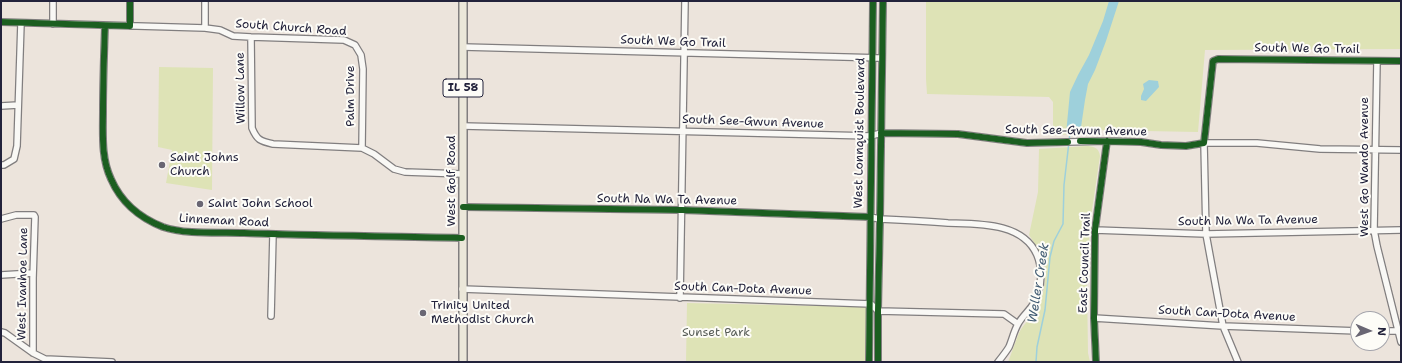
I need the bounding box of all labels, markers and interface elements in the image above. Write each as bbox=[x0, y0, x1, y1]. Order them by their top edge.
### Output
street label: South Church Road bbox=[235, 17, 347, 39]
street label: South We Go Trail bbox=[620, 33, 726, 51]
street label: South We Go Trail bbox=[1254, 41, 1360, 57]
street label: Willow Lane bbox=[233, 52, 249, 124]
street label: West Lonnquist Boulevard bbox=[851, 58, 869, 208]
street label: Palm Drive bbox=[344, 65, 358, 127]
road number: IL 58 bbox=[443, 79, 483, 97]
street label: West Go Wando Avenue bbox=[1358, 97, 1372, 237]
street label: South See-Gwun Avenue bbox=[682, 112, 824, 132]
street label: South See-Gwun Avenue bbox=[1005, 123, 1147, 139]
street label: West Golf Road bbox=[445, 135, 459, 227]
place label: Saint Johns Church bbox=[170, 151, 239, 179]
marker: Saint Johns Church bbox=[157, 160, 167, 170]
street label: South Na Wa Ta Avenue bbox=[597, 192, 737, 208]
place label: Saint John School bbox=[208, 197, 313, 211]
marker: Saint John School bbox=[195, 199, 205, 209]
street label: Linneman Road bbox=[179, 211, 269, 231]
street label: East Council Trail bbox=[1076, 212, 1094, 314]
street label: South Na Wa Ta Avenue bbox=[1178, 213, 1318, 229]
street label: West Ivanhoe Lane bbox=[15, 227, 31, 341]
water label: Weller Creek bbox=[1025, 242, 1053, 324]
street label: South Can-Dota Avenue bbox=[674, 279, 812, 299]
place label: Trinity United Methodist Church bbox=[431, 299, 534, 327]
street label: South Can-Dota Avenue bbox=[1158, 303, 1296, 325]
marker: Trinity United Methodist Church bbox=[418, 308, 428, 318]
north arrow bbox=[1350, 311, 1390, 351]
park label: Sunset Park bbox=[682, 326, 750, 340]
text: N bbox=[1374, 327, 1389, 336]

